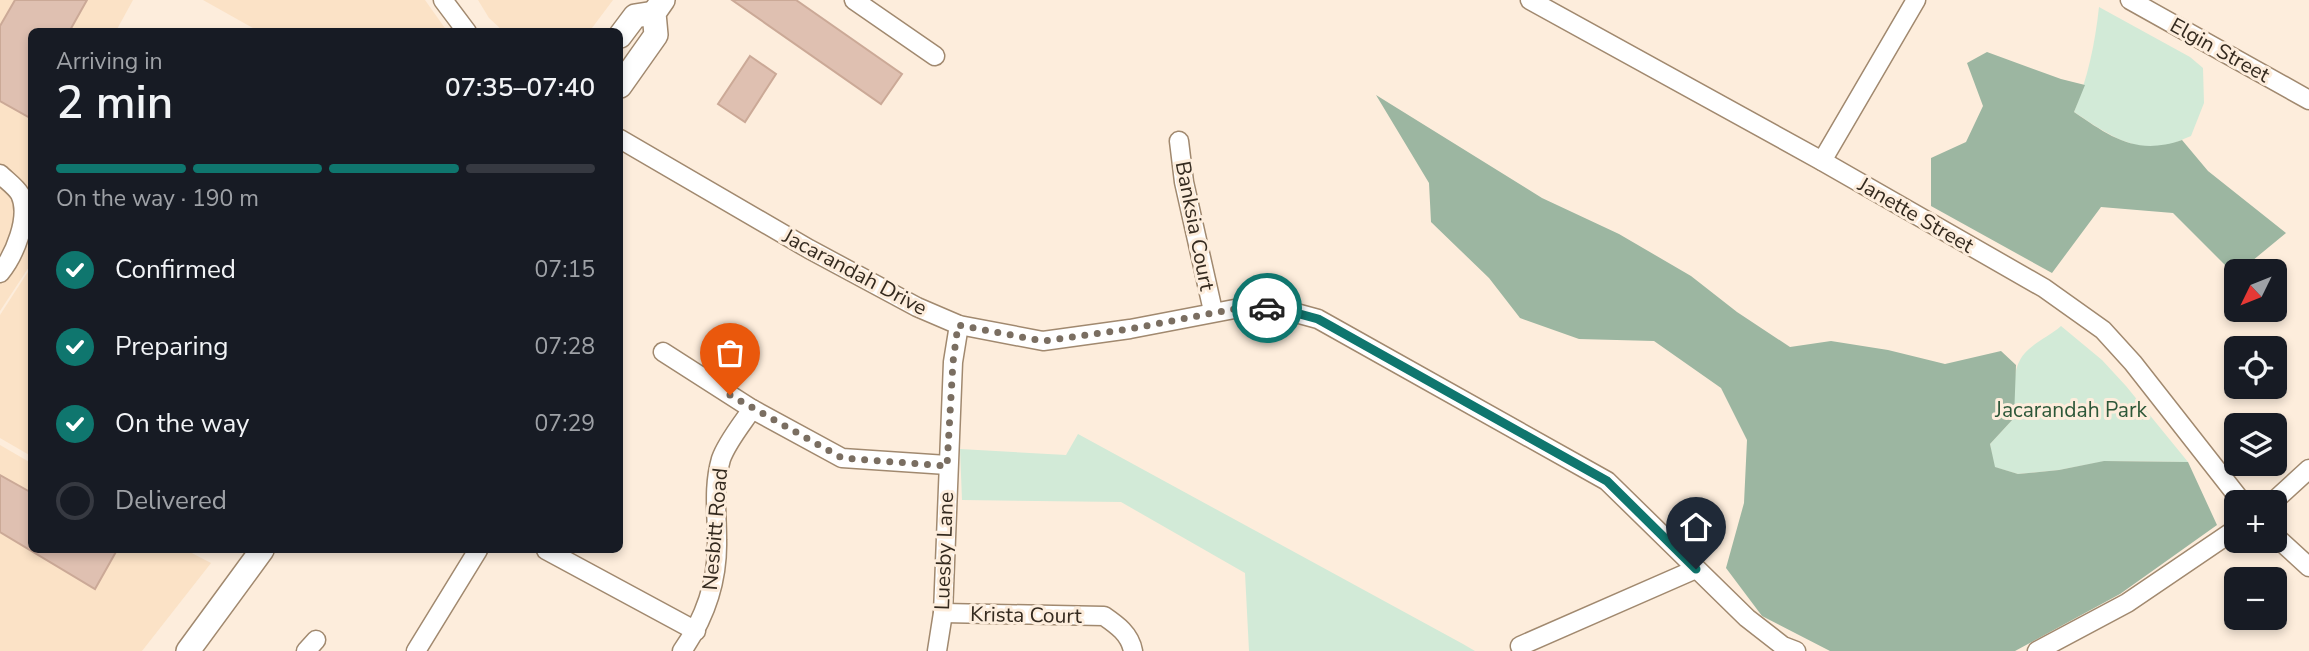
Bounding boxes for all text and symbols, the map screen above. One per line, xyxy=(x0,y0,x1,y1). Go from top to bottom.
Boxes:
street label: Elgin Street xyxy=(2165,11,2276,89)
text: Arriving in xyxy=(56,46,163,77)
text: 07:35–07:40 xyxy=(445,70,595,105)
text: 2 min xyxy=(56,71,173,134)
street label: Banksia Court xyxy=(1169,159,1221,294)
street label: Janette Street xyxy=(1852,170,1980,260)
text: On the way · 190 m xyxy=(56,183,259,214)
street label: Jacarandah Drive xyxy=(777,222,932,322)
icon: check xyxy=(56,251,94,289)
text: Confirmed xyxy=(115,252,236,287)
text: 07:15 xyxy=(535,254,595,285)
north arrow xyxy=(2224,259,2287,322)
map controls xyxy=(2224,259,2287,630)
courier xyxy=(1232,273,1302,343)
icon: car xyxy=(1248,289,1286,327)
pin xyxy=(700,323,760,395)
icon: check xyxy=(56,328,94,366)
text: Preparing xyxy=(115,329,228,364)
text: 07:28 xyxy=(535,331,595,362)
icon: bag xyxy=(711,334,749,372)
button: locate xyxy=(2224,336,2287,399)
park label: Jacarandah Park xyxy=(1994,396,2147,424)
icon: check xyxy=(56,405,94,443)
text: On the way xyxy=(115,406,249,441)
text: 07:29 xyxy=(535,408,595,439)
button: layers xyxy=(2224,413,2287,476)
street label: Nesbitt Road xyxy=(696,467,734,591)
text: Delivered xyxy=(115,483,227,518)
button: + xyxy=(2224,490,2287,553)
street label: Luesby Lane xyxy=(928,491,960,611)
pin xyxy=(1666,497,1726,569)
icon: home xyxy=(1677,508,1715,546)
button: − xyxy=(2224,567,2287,630)
street label: Krista Court xyxy=(970,600,1083,630)

